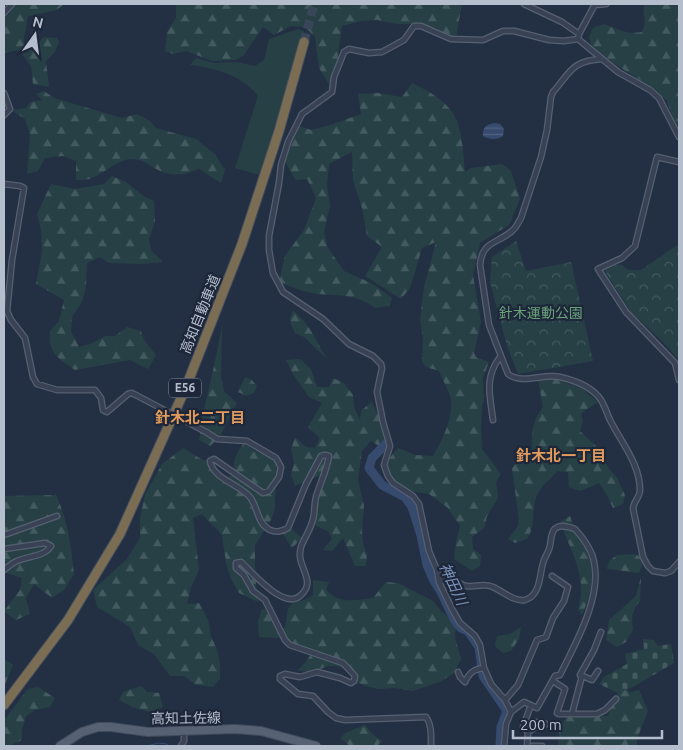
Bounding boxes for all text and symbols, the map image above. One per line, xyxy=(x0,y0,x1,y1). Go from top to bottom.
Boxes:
north arrow xyxy=(10,10,60,60)
text: N xyxy=(31,13,45,31)
street label: 高知自動車道 xyxy=(177,272,223,356)
park label: 針木運動公園 xyxy=(499,305,583,321)
road number: E56 xyxy=(169,378,201,398)
district label: 針木北二丁目 xyxy=(155,409,245,426)
district label: 針木北一丁目 xyxy=(516,447,606,464)
water label: 神田川 xyxy=(436,560,472,610)
scale bar xyxy=(513,708,662,740)
street label: 高知土佐線 xyxy=(151,709,221,727)
text: 200 m xyxy=(520,716,562,733)

